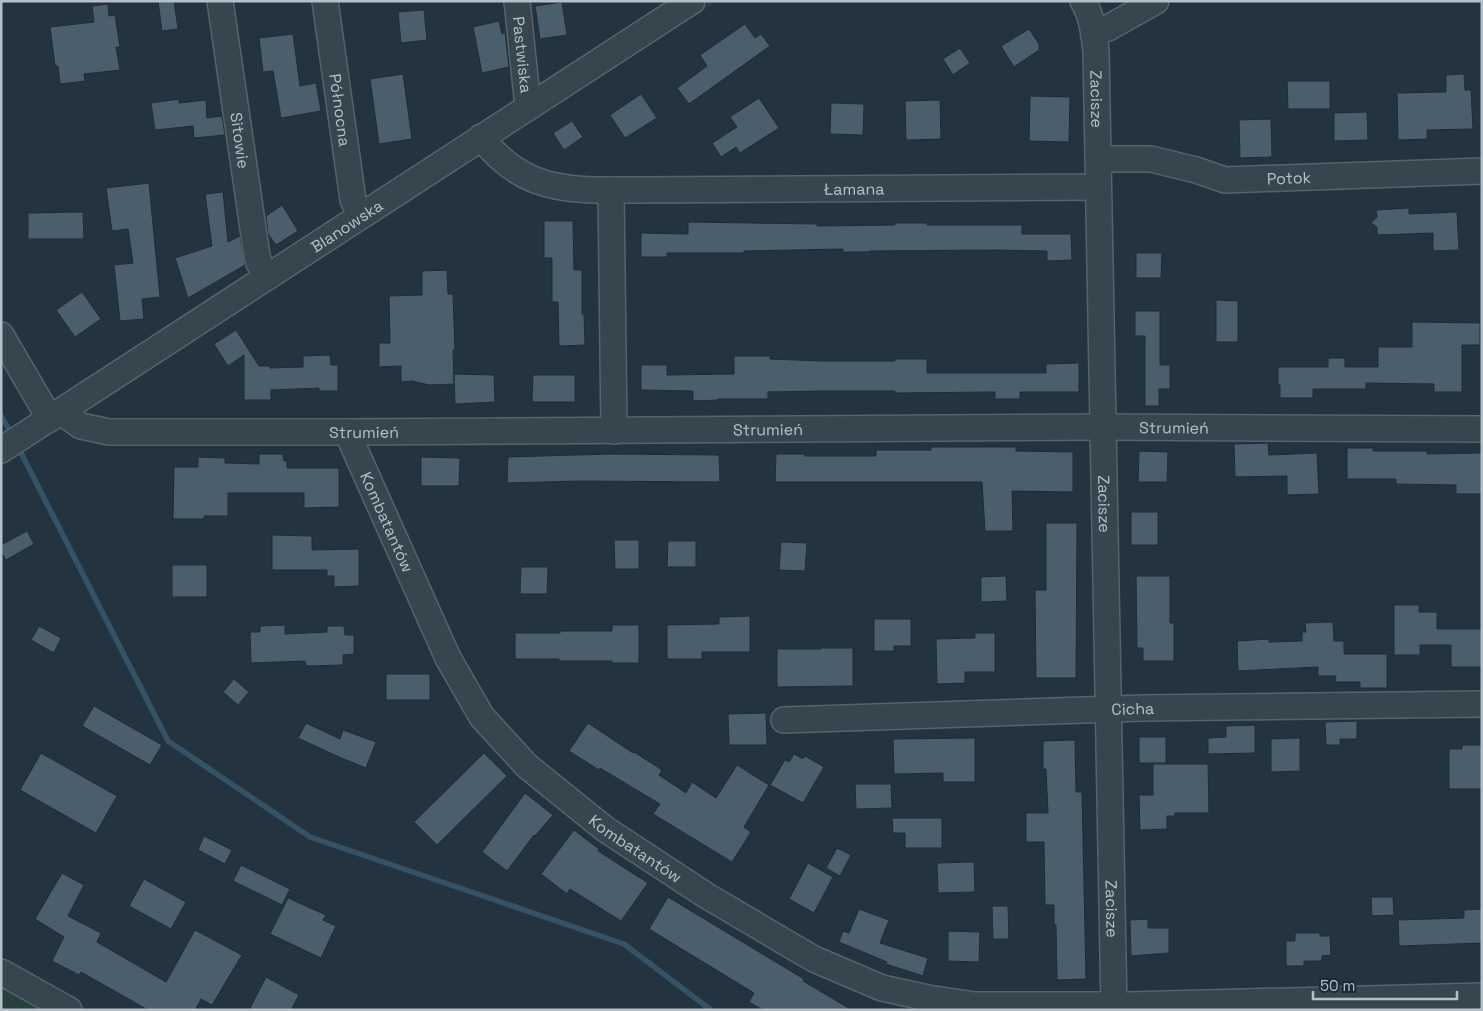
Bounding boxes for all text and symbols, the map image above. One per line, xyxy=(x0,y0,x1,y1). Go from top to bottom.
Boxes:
street label: Pastwiska xyxy=(508,15,537,94)
street label: Zacisze xyxy=(1086,70,1108,128)
street label: Północna xyxy=(325,72,356,148)
street label: Sitowie xyxy=(226,111,255,170)
street label: Potok xyxy=(1266,166,1312,189)
street label: Łamana xyxy=(824,178,884,199)
street label: Blanowska xyxy=(307,195,387,257)
street label: Strumień xyxy=(1139,417,1209,438)
street label: Strumień xyxy=(733,418,803,440)
street label: Strumień xyxy=(329,421,399,443)
street label: Kombatantów xyxy=(356,469,419,576)
street label: Zacisze xyxy=(1093,475,1116,533)
street label: Cicha xyxy=(1111,697,1154,720)
street label: Kombatantów xyxy=(585,810,686,887)
street label: Zacisze xyxy=(1101,880,1123,938)
scale bar xyxy=(1313,968,1457,1000)
text: 50 m xyxy=(1320,976,1355,995)

